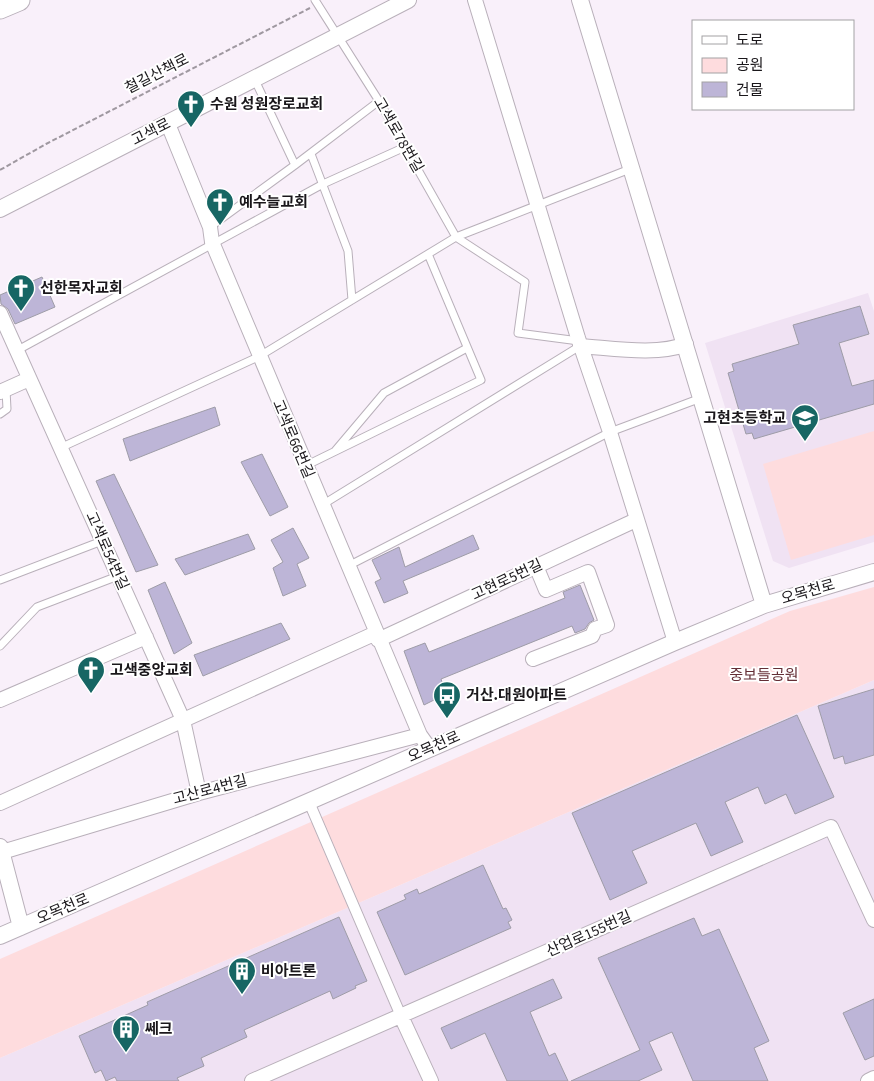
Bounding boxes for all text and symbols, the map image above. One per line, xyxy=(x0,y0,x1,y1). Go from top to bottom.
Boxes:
legend xyxy=(692,20,854,110)
text: 도로 xyxy=(736,30,764,51)
street label: 철길산책로 xyxy=(121,49,193,99)
text: 공원 xyxy=(736,55,764,76)
text: 건물 xyxy=(736,80,764,101)
church icon: 수원 성원장로교회 xyxy=(176,89,206,128)
street label: 고색로78번길 xyxy=(368,93,428,177)
place label: 수원 성원장로교회 xyxy=(210,94,323,115)
street label: 고색로 xyxy=(128,113,174,151)
church icon: 예수늘교회 xyxy=(205,187,235,226)
place label: 예수늘교회 xyxy=(239,192,308,213)
church icon: 선한목자교회 xyxy=(6,273,36,312)
place label: 선한목자교회 xyxy=(40,278,123,299)
street label: 고색로66번길 xyxy=(267,396,319,482)
school or university icon: 고현초등학교 xyxy=(790,403,820,442)
place label: 고현초등학교 xyxy=(703,408,786,429)
street label: 고색로54번길 xyxy=(80,508,134,594)
street label: 고현로5번길 xyxy=(468,554,546,606)
street label: 오목천로 xyxy=(779,574,837,610)
church icon: 고색중앙교회 xyxy=(76,655,106,694)
place label: 고색중앙교회 xyxy=(110,660,193,681)
park label: 중보들공원 xyxy=(729,665,799,686)
bus stop icon: 거산.대원아파트 xyxy=(432,680,462,719)
place label: 거산.대원아파트 xyxy=(466,685,567,706)
street label: 오목천로 xyxy=(405,726,463,768)
street label: 고산로4번길 xyxy=(170,770,250,810)
street label: 오목천로 xyxy=(33,889,93,929)
street label: 산업로155번길 xyxy=(543,906,635,962)
building icon: 비아트론 xyxy=(227,956,257,995)
place label: 비아트론 xyxy=(261,961,316,982)
building icon: 쎄크 xyxy=(111,1014,141,1053)
place label: 쎄크 xyxy=(145,1019,173,1040)

